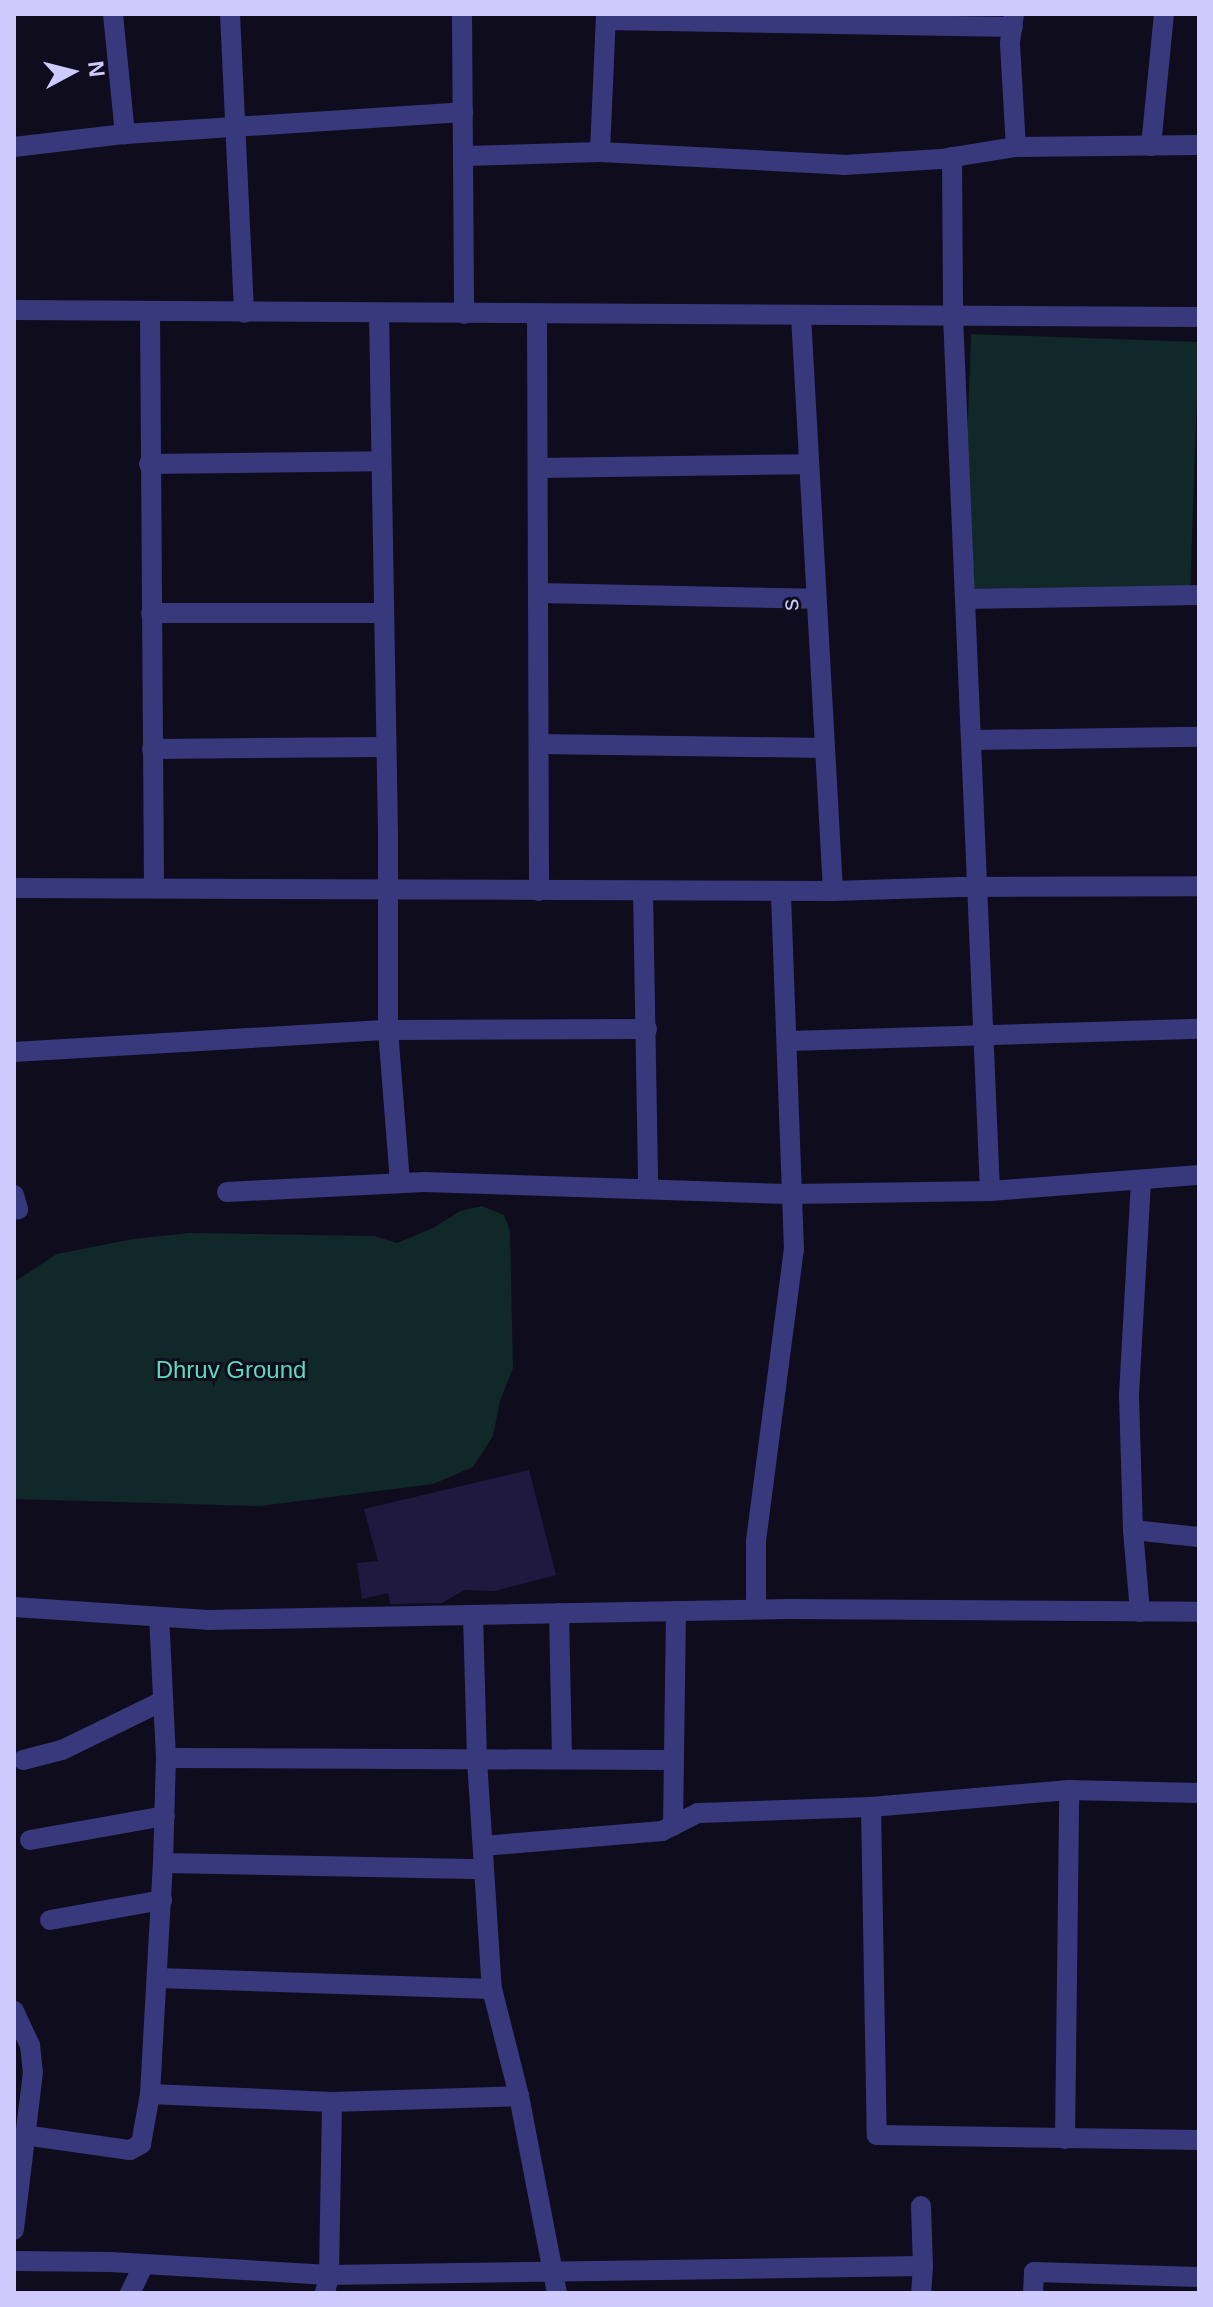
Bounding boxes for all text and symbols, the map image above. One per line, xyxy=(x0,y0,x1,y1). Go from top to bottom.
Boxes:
north arrow xyxy=(32,32,112,112)
text: N xyxy=(83,60,110,78)
street label: s xyxy=(775,598,805,612)
park label: Dhruv Ground xyxy=(156,1356,306,1384)

